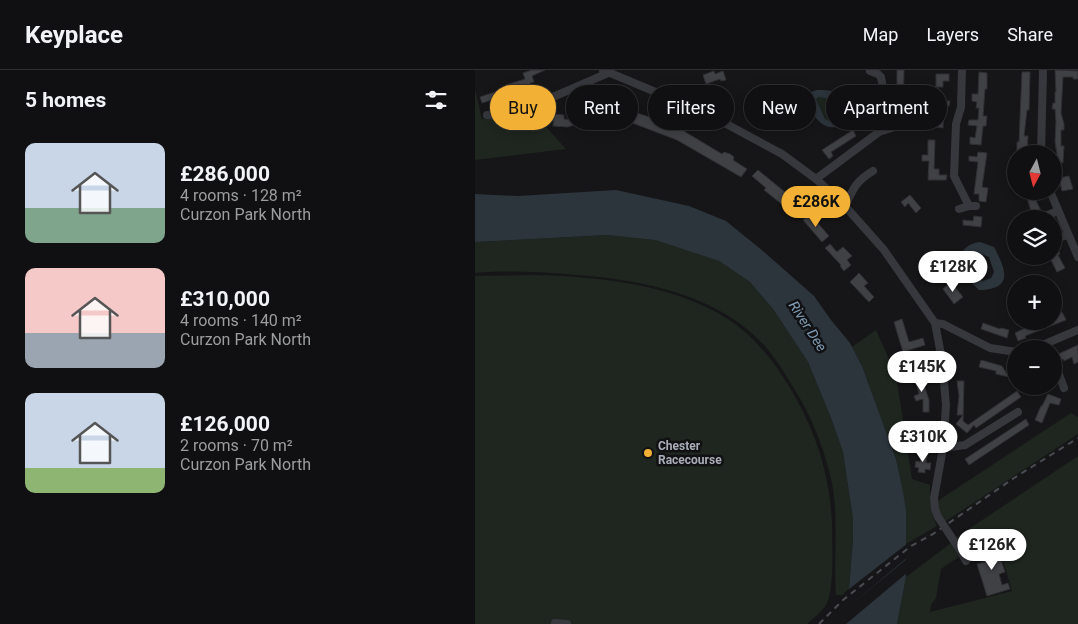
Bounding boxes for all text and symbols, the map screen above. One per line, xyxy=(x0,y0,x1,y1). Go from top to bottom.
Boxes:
text: Keyplace xyxy=(25,21,123,49)
text: Map xyxy=(863,24,898,45)
text: Layers xyxy=(926,24,979,45)
text: Share xyxy=(1007,24,1053,45)
chip: Buy xyxy=(490,85,556,130)
chip: Rent xyxy=(566,85,638,130)
chip: Filters xyxy=(648,85,734,130)
chip: New xyxy=(744,85,816,130)
chip: Apartment xyxy=(826,85,947,130)
icon: filters xyxy=(422,86,450,114)
text: 5 homes xyxy=(25,88,106,112)
north arrow xyxy=(1007,145,1063,200)
map controls xyxy=(1007,145,1062,395)
text: £286,000 xyxy=(180,162,270,186)
icon: home xyxy=(65,163,125,223)
text: 4 rooms · 128 m² xyxy=(180,186,302,205)
pin: £286K xyxy=(781,186,851,228)
text: £286K xyxy=(792,192,840,211)
text: Curzon Park North xyxy=(180,205,311,224)
button: layers xyxy=(1007,210,1062,265)
pin: £128K xyxy=(918,250,988,293)
text: £128K xyxy=(929,257,977,276)
button: + xyxy=(1007,275,1062,330)
text: £310,000 xyxy=(180,287,270,311)
icon: home xyxy=(65,288,125,348)
water label: River Dee xyxy=(786,298,830,354)
text: 4 rooms · 140 m² xyxy=(180,311,302,330)
text: Curzon Park North xyxy=(180,330,311,349)
button: − xyxy=(1007,340,1062,395)
pin: £145K xyxy=(887,350,957,393)
text: £145K xyxy=(898,357,946,376)
text: £126,000 xyxy=(180,412,270,436)
icon: home xyxy=(65,413,125,473)
pin: £310K xyxy=(888,420,958,463)
text: £310K xyxy=(899,427,947,446)
text: 2 rooms · 70 m² xyxy=(180,436,293,455)
place label: Chester Racecourse xyxy=(658,439,722,467)
marker: Chester Racecourse xyxy=(642,447,654,459)
text: Curzon Park North xyxy=(180,455,311,474)
pin: £126K xyxy=(957,528,1027,571)
text: £126K xyxy=(968,535,1016,554)

